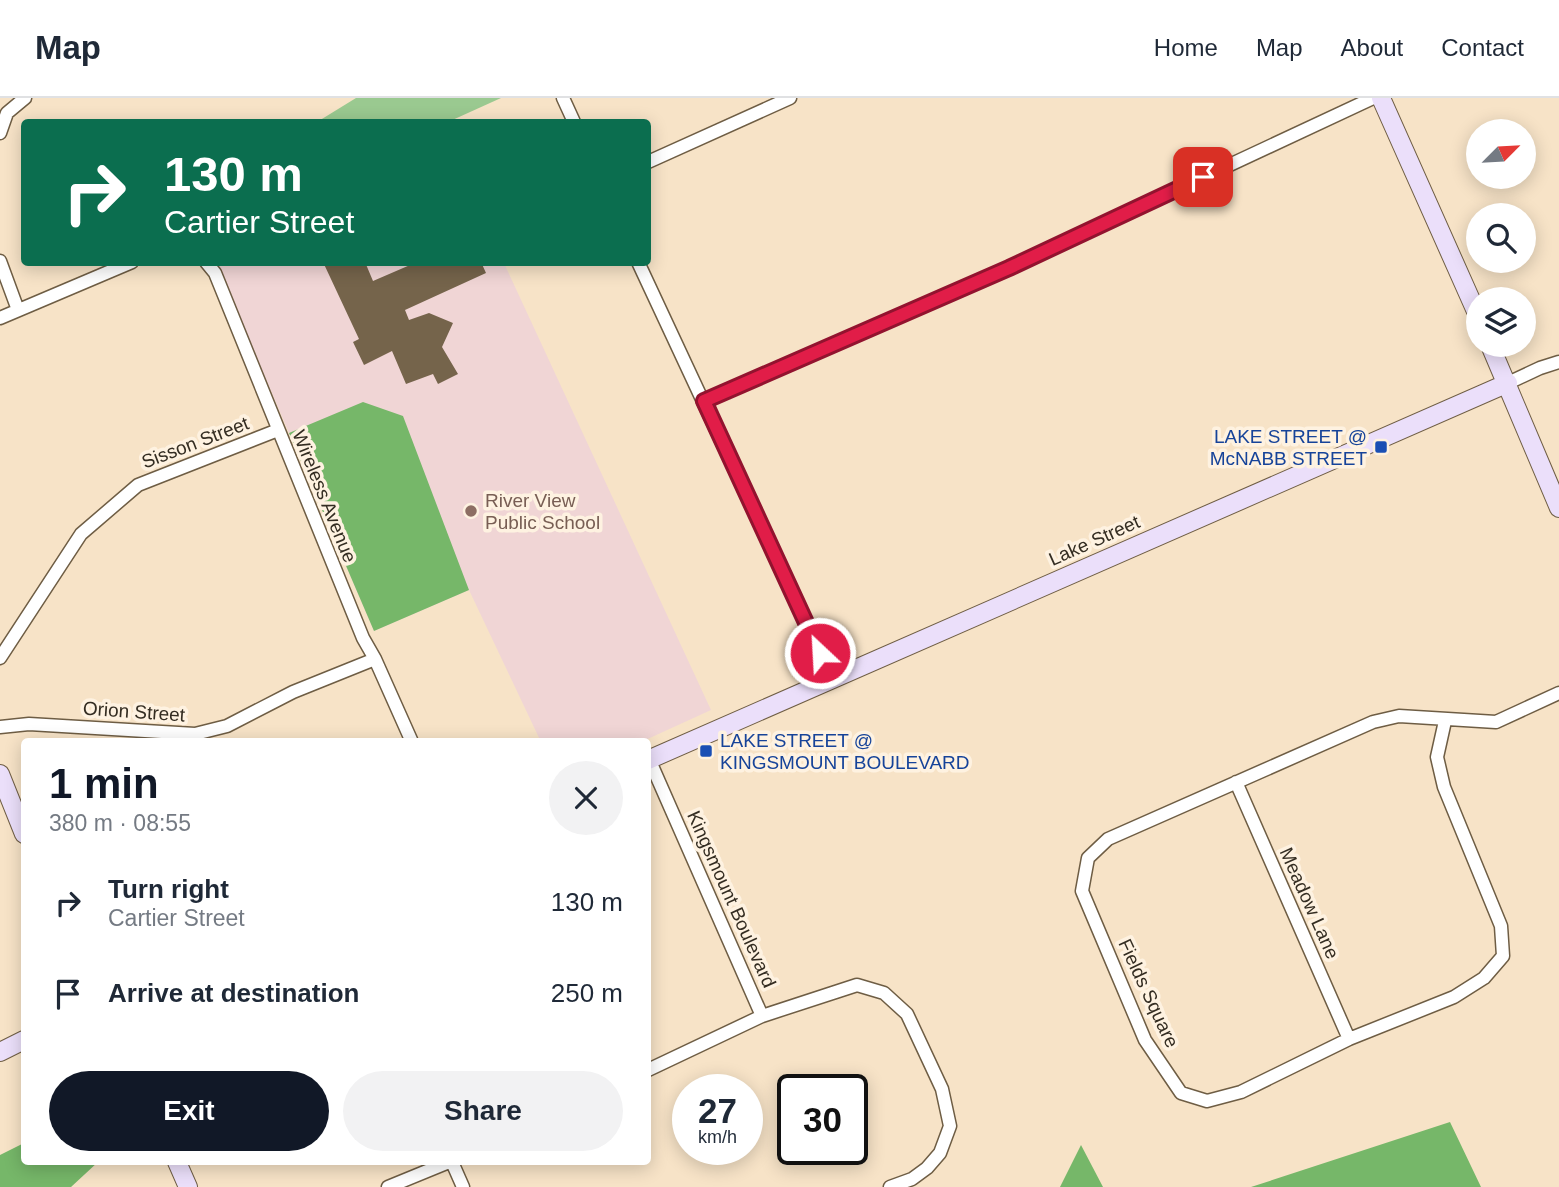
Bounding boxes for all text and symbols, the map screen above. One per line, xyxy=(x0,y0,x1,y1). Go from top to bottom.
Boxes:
text: Map xyxy=(35,29,101,66)
text: Home xyxy=(1154,34,1218,61)
text: Map xyxy=(1256,34,1303,61)
text: About xyxy=(1341,34,1403,61)
text: Contact xyxy=(1441,34,1524,61)
north arrow xyxy=(1466,119,1536,189)
map controls xyxy=(1466,119,1536,357)
icon: right xyxy=(49,147,140,238)
text: 130 m xyxy=(164,147,303,201)
pin xyxy=(1173,147,1233,207)
icon: arrive xyxy=(1184,158,1222,196)
button: search xyxy=(1466,203,1536,273)
text: Cartier Street xyxy=(164,204,354,240)
button: layers xyxy=(1466,287,1536,357)
street label: Sisson Street xyxy=(139,412,252,473)
place label: LAKE STREET @ McNABB STREET xyxy=(1210,426,1367,469)
street label: Wireless Avenue xyxy=(288,427,361,566)
marker: LAKE STREET @ McNABB STREET xyxy=(1373,439,1389,455)
place label: River View Public School xyxy=(485,490,600,533)
marker: River View Public School xyxy=(463,503,479,519)
street label: Lake Street xyxy=(1046,511,1144,570)
position arrow xyxy=(783,616,857,690)
street label: Orion Street xyxy=(82,697,187,726)
place label: LAKE STREET @ KINGSMOUNT BOULEVARD xyxy=(720,730,970,773)
marker: LAKE STREET @ KINGSMOUNT BOULEVARD xyxy=(698,743,714,759)
text: 1 min xyxy=(49,760,159,807)
button: close xyxy=(549,761,623,835)
street label: Kingsmount Boulevard xyxy=(683,808,780,991)
text: 380 m · 08:55 xyxy=(49,810,191,836)
street label: Meadow Lane xyxy=(1276,844,1343,962)
text: Turn right xyxy=(108,874,229,904)
icon: right xyxy=(49,884,87,922)
text: 130 m xyxy=(551,887,623,917)
text: Cartier Street xyxy=(108,905,245,931)
street label: Fields Square xyxy=(1114,936,1183,1051)
icon: arrive xyxy=(49,975,87,1013)
text: Arrive at destination xyxy=(108,978,359,1008)
text: 250 m xyxy=(551,978,623,1008)
button: Exit xyxy=(49,1071,329,1151)
button: Share xyxy=(343,1071,623,1151)
speed limit sign: 30 xyxy=(777,1074,868,1165)
text: 27 xyxy=(698,1091,737,1130)
text: km/h xyxy=(698,1127,737,1147)

